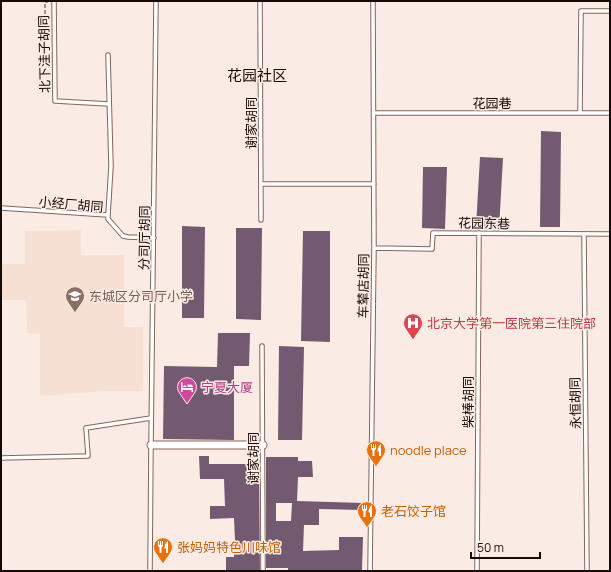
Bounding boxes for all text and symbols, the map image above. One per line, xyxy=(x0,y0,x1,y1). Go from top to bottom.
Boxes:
street label: 北下洼子胡同 xyxy=(34,15,54,93)
district label: 花园社区 xyxy=(227,65,287,86)
street label: 花园巷 xyxy=(472,94,512,112)
street label: 谢家胡同 xyxy=(242,97,260,149)
street label: 小经厂胡同 xyxy=(38,192,104,216)
street label: 分司厅胡同 xyxy=(134,205,154,271)
street label: 花园东巷 xyxy=(458,214,510,232)
street label: 车辇店胡同 xyxy=(353,253,373,319)
school or university icon: 东城区分司厅小学 xyxy=(64,285,86,313)
place label: 东城区分司厅小学 xyxy=(89,287,193,305)
hospital icon: 北京大学第一医院第三住院部 xyxy=(402,312,424,340)
place label: 北京大学第一医院第三住院部 xyxy=(427,314,596,332)
hotel icon: 宁夏大厦 xyxy=(176,376,198,404)
street label: 柴棒胡同 xyxy=(459,376,477,428)
street label: 永恒胡同 xyxy=(566,377,584,429)
place label: 宁夏大厦 xyxy=(201,378,253,396)
street label: 谢家胡同 xyxy=(244,432,262,484)
restaurant icon: noodle place xyxy=(365,439,387,467)
place label: noodle place xyxy=(390,441,467,459)
restaurant icon: 老石饺子馆 xyxy=(356,500,378,528)
place label: 老石饺子馆 xyxy=(381,502,446,520)
scale bar xyxy=(471,534,540,560)
restaurant icon: 张妈妈特色川味馆 xyxy=(152,536,174,564)
place label: 张妈妈特色川味馆 xyxy=(177,538,281,556)
text: 50 m xyxy=(477,539,504,556)

